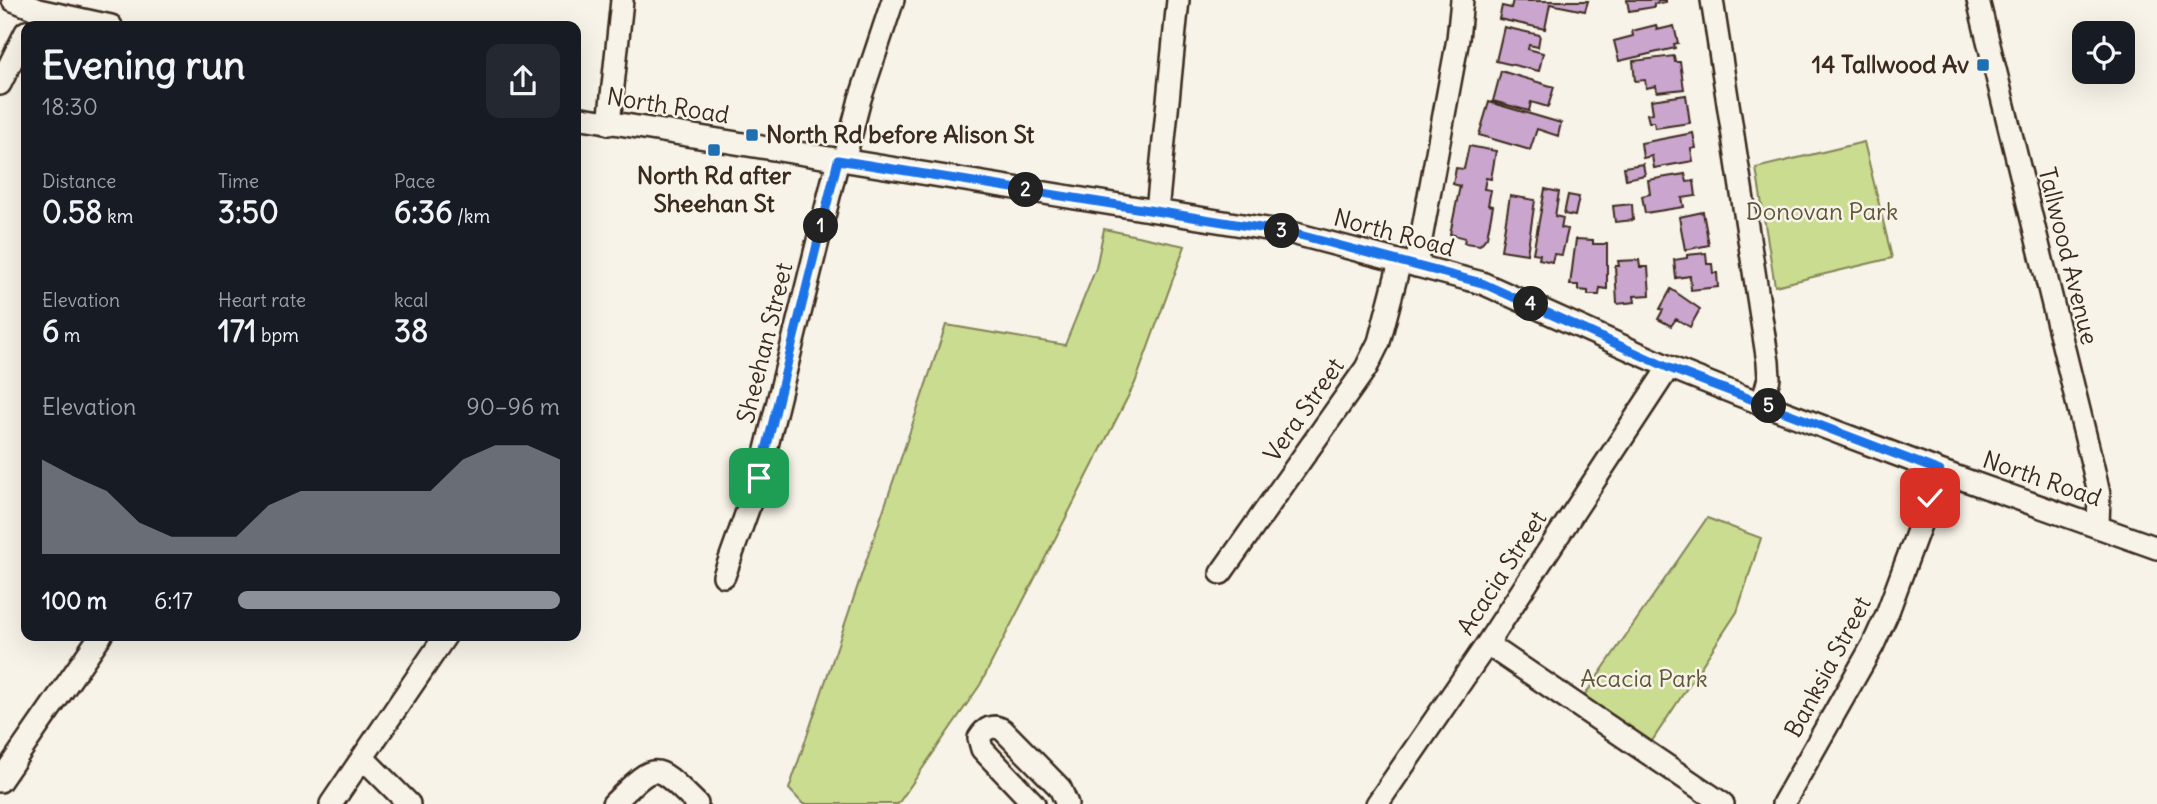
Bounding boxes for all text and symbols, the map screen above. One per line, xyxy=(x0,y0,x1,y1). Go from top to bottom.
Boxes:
map controls xyxy=(2072,21,2135,84)
button: locate xyxy=(2072,21,2135,84)
text: Evening run xyxy=(42,42,245,89)
button: share xyxy=(486,44,560,118)
place label: 14 Tallwood Av xyxy=(1812,49,1969,79)
marker: 14 Tallwood Av xyxy=(1975,57,1991,73)
street label: North Road xyxy=(605,81,732,129)
text: 18:30 xyxy=(42,92,98,121)
place label: North Rd before Alison St xyxy=(766,119,1035,149)
marker: North Rd before Alison St xyxy=(744,127,760,143)
marker: North Rd after Sheehan St xyxy=(706,142,722,158)
place label: North Rd after Sheehan St xyxy=(637,160,791,218)
street label: Tallwood Avenue xyxy=(2032,164,2105,347)
text: Distance xyxy=(42,169,116,193)
text: Time xyxy=(218,169,259,193)
text: Pace xyxy=(394,169,435,193)
pin: 2 xyxy=(1009,172,1044,208)
text: 2 xyxy=(1020,177,1031,201)
text: 0.58 xyxy=(42,193,102,231)
text: 3:50 xyxy=(218,193,279,231)
text: 6:36 xyxy=(394,193,452,231)
park label: Donovan Park xyxy=(1746,196,1898,226)
street label: North Road xyxy=(1331,202,1458,263)
text: km xyxy=(102,204,133,228)
text: /km xyxy=(452,204,490,228)
pin: 1 xyxy=(804,208,838,244)
text: 1 xyxy=(817,213,824,237)
pin: 3 xyxy=(1264,214,1300,248)
text: 3 xyxy=(1276,218,1287,242)
street label: Sheehan Street xyxy=(730,259,798,426)
pin: 4 xyxy=(1514,286,1548,322)
text: Elevation xyxy=(42,288,120,312)
text: Heart rate xyxy=(218,288,306,312)
text: kcal xyxy=(394,288,428,312)
text: 4 xyxy=(1525,291,1536,315)
text: 6 xyxy=(42,312,59,350)
text: 171 xyxy=(218,312,257,350)
text: 38 xyxy=(394,312,428,350)
text: m xyxy=(59,323,81,347)
text: bpm xyxy=(257,323,299,347)
street label: Vera Street xyxy=(1256,352,1350,467)
pin: 5 xyxy=(1752,388,1786,424)
text: Elevation xyxy=(42,392,136,421)
text: 90–96 m xyxy=(466,392,560,421)
text: 5 xyxy=(1763,393,1774,417)
street label: North Road xyxy=(1979,444,2106,512)
pin xyxy=(729,448,789,508)
icon: arrive xyxy=(740,459,778,497)
pin xyxy=(1900,468,1960,528)
icon: check xyxy=(1911,479,1949,517)
street label: Acacia Street xyxy=(1450,505,1552,640)
text: 100 m xyxy=(42,586,107,615)
text: 6:17 xyxy=(154,586,193,615)
street label: Banksia Street xyxy=(1777,591,1877,742)
park label: Acacia Park xyxy=(1580,663,1708,693)

